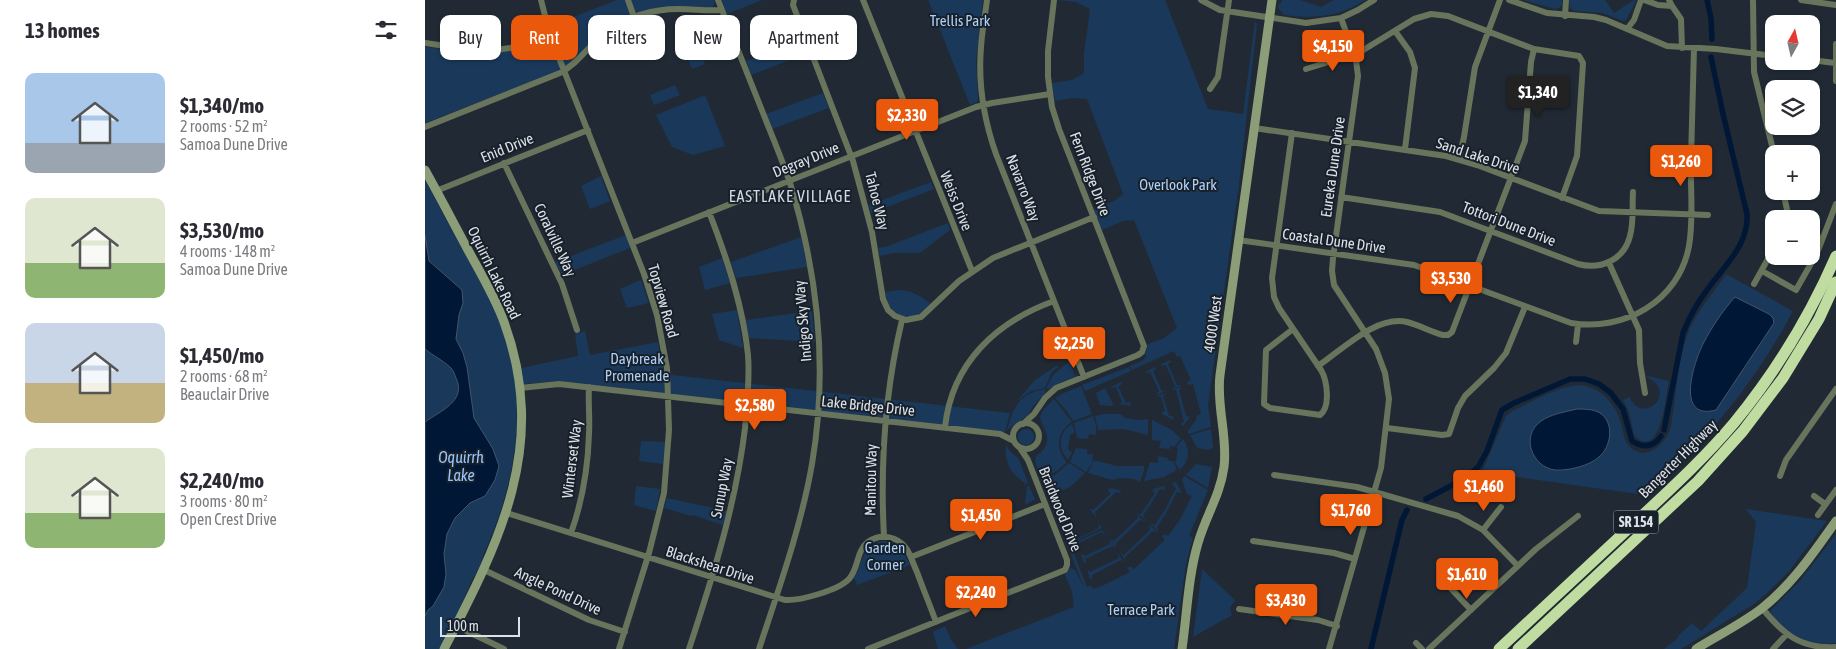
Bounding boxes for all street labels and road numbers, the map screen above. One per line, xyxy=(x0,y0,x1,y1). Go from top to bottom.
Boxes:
street label: Eureka Dune Drive xyxy=(1317,115,1348,218)
street label: Enid Drive xyxy=(478,129,536,166)
street label: Fern Ridge Drive xyxy=(1067,129,1114,218)
street label: Sand Lake Drive xyxy=(1434,134,1522,177)
street label: Degray Drive xyxy=(770,138,842,181)
street label: Navarro Way xyxy=(1003,152,1044,224)
street label: Weiss Drive xyxy=(937,169,976,233)
street label: Tahoe Way xyxy=(862,170,893,232)
street label: Tottori Dune Drive xyxy=(1460,198,1559,249)
street label: Coralville Way xyxy=(531,201,580,279)
street label: Oquirrh Lake Road xyxy=(465,224,524,322)
street label: Coastal Dune Drive xyxy=(1281,225,1387,256)
street label: Topview Road xyxy=(645,262,682,340)
street label: Indigo Sky Way xyxy=(790,280,815,362)
street label: 4000 West xyxy=(1200,294,1225,353)
street label: Lake Bridge Drive xyxy=(820,392,916,419)
street label: Bangerter Highway xyxy=(1635,416,1720,501)
street label: Winterset Way xyxy=(558,419,585,499)
street label: Manitou Way xyxy=(861,444,880,516)
street label: Sunup Way xyxy=(707,456,736,519)
street label: Braidwood Drive xyxy=(1036,464,1085,554)
road number: SR 154 xyxy=(1613,511,1659,534)
street label: Blackshear Drive xyxy=(664,542,757,587)
street label: Angle Pond Drive xyxy=(512,563,604,618)

